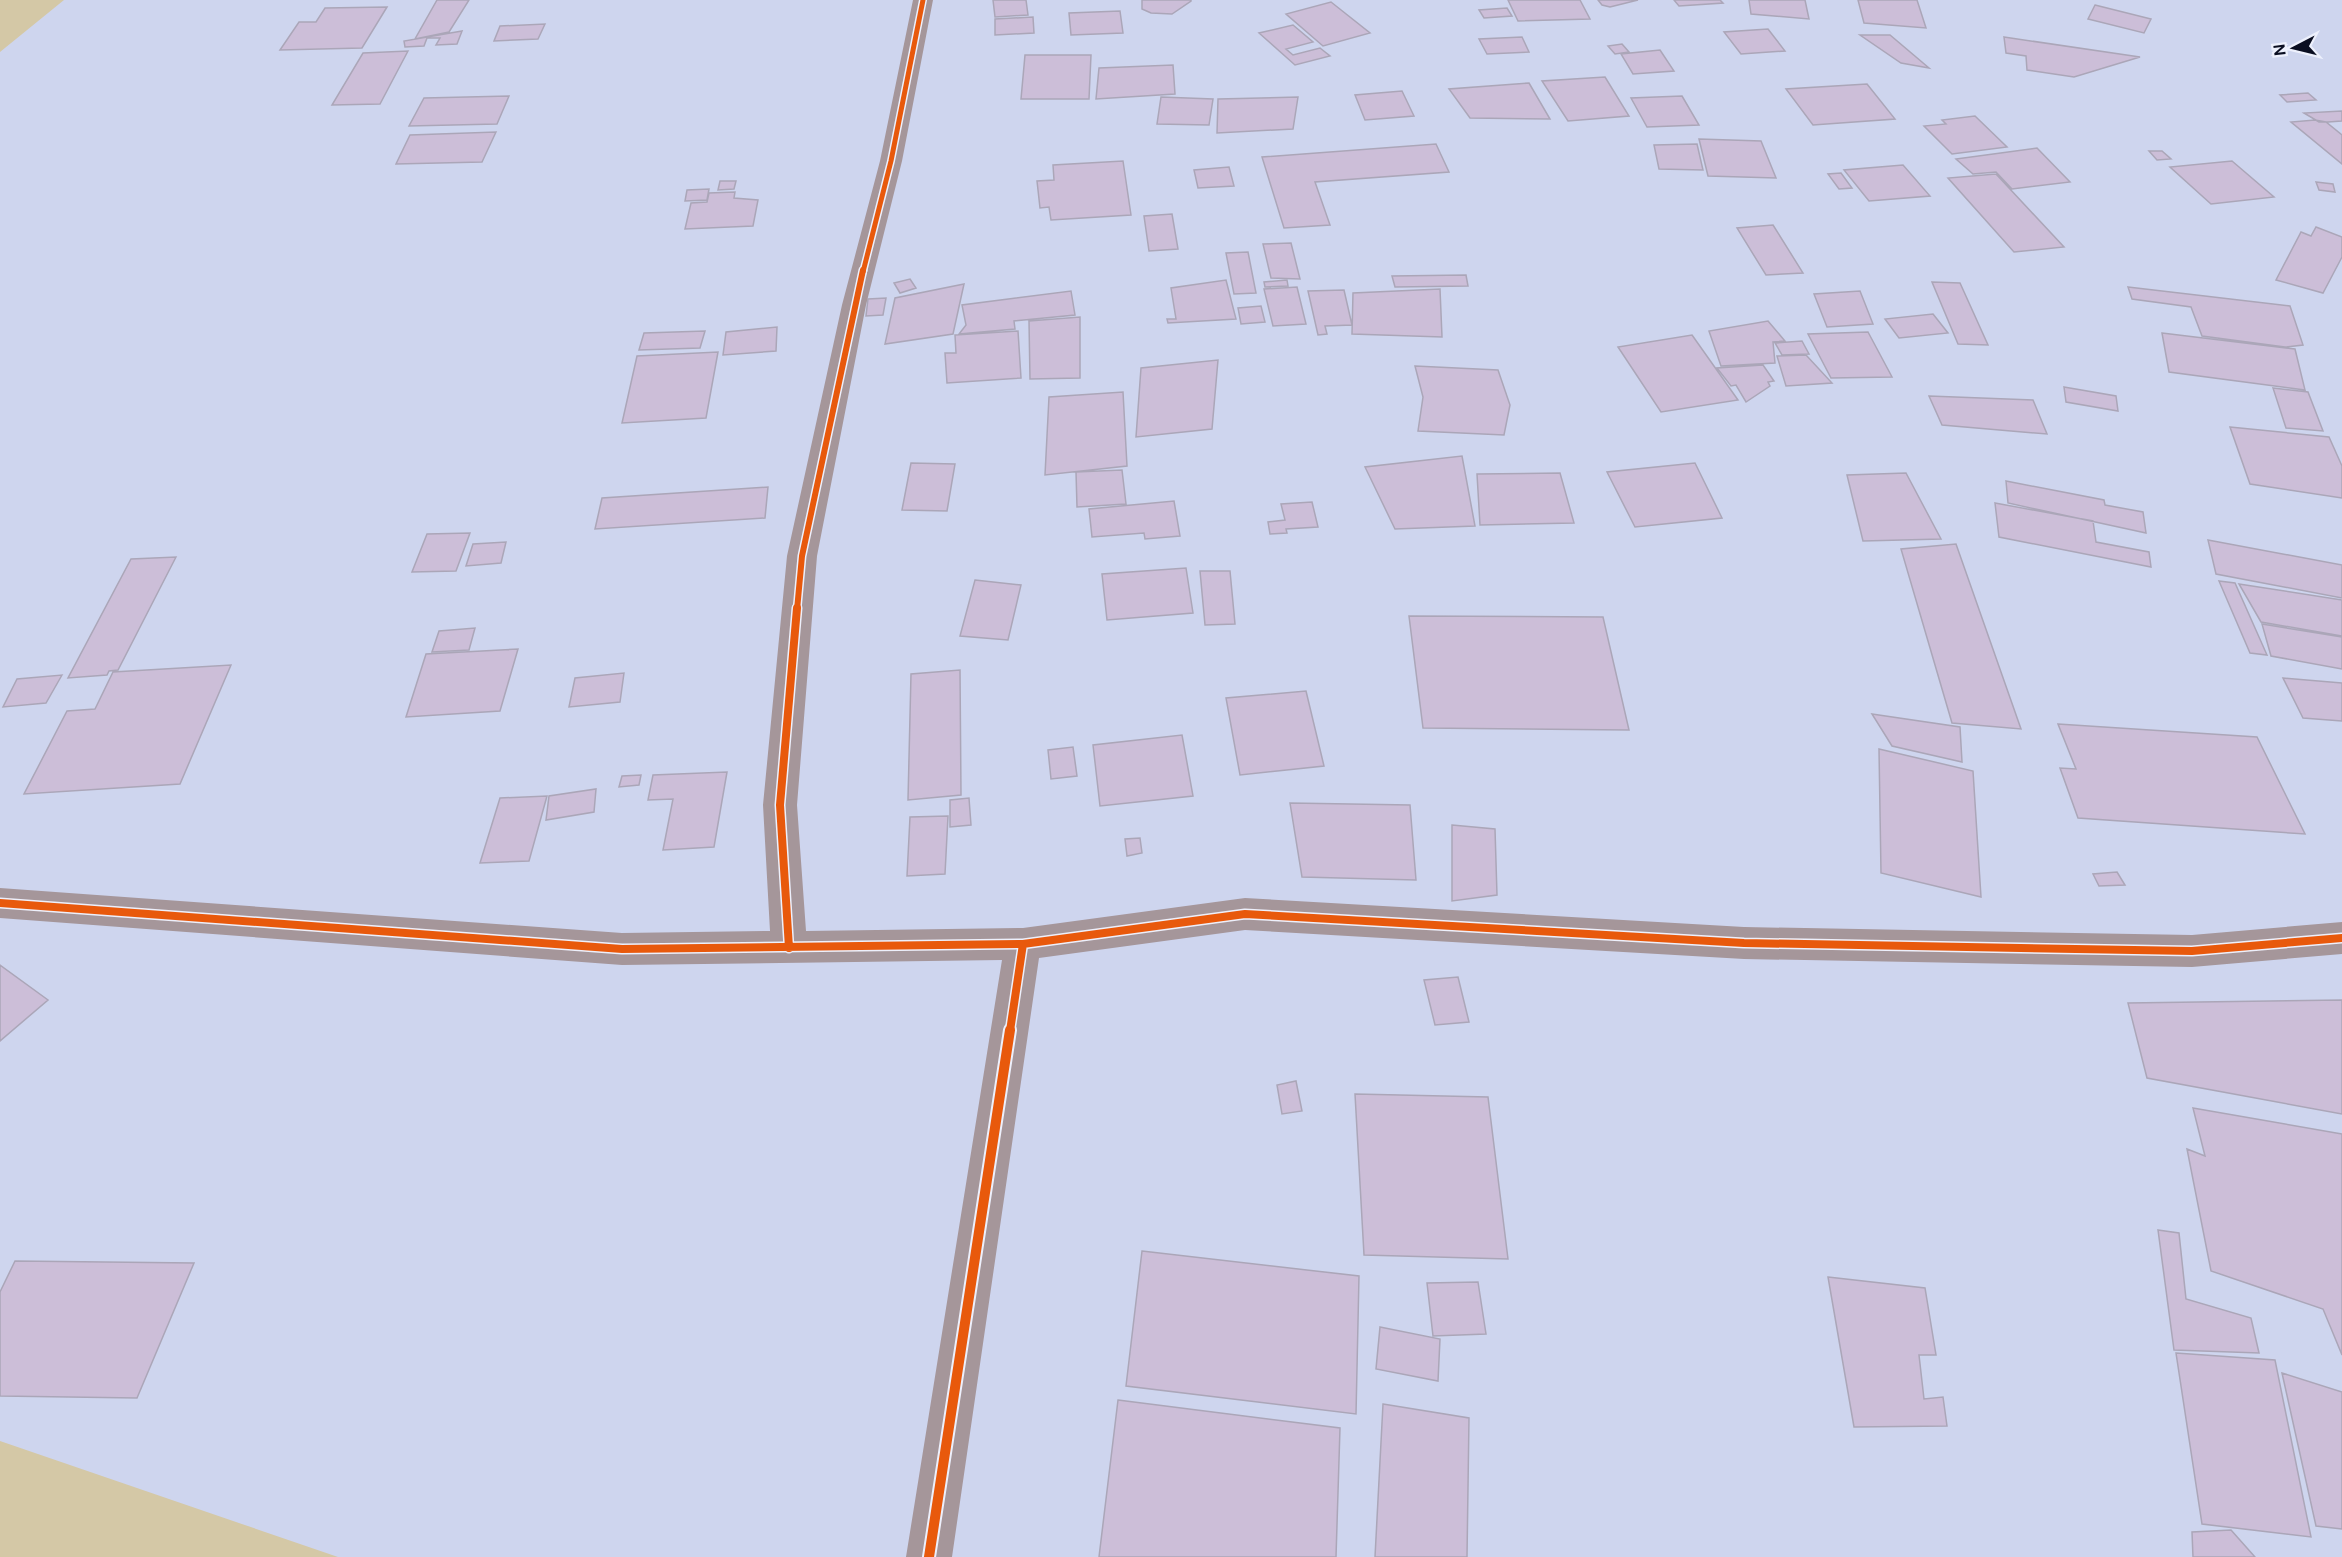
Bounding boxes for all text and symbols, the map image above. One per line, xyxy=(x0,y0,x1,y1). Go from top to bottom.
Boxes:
north arrow xyxy=(2264,18,2324,78)
text: N xyxy=(2268,43,2291,57)

